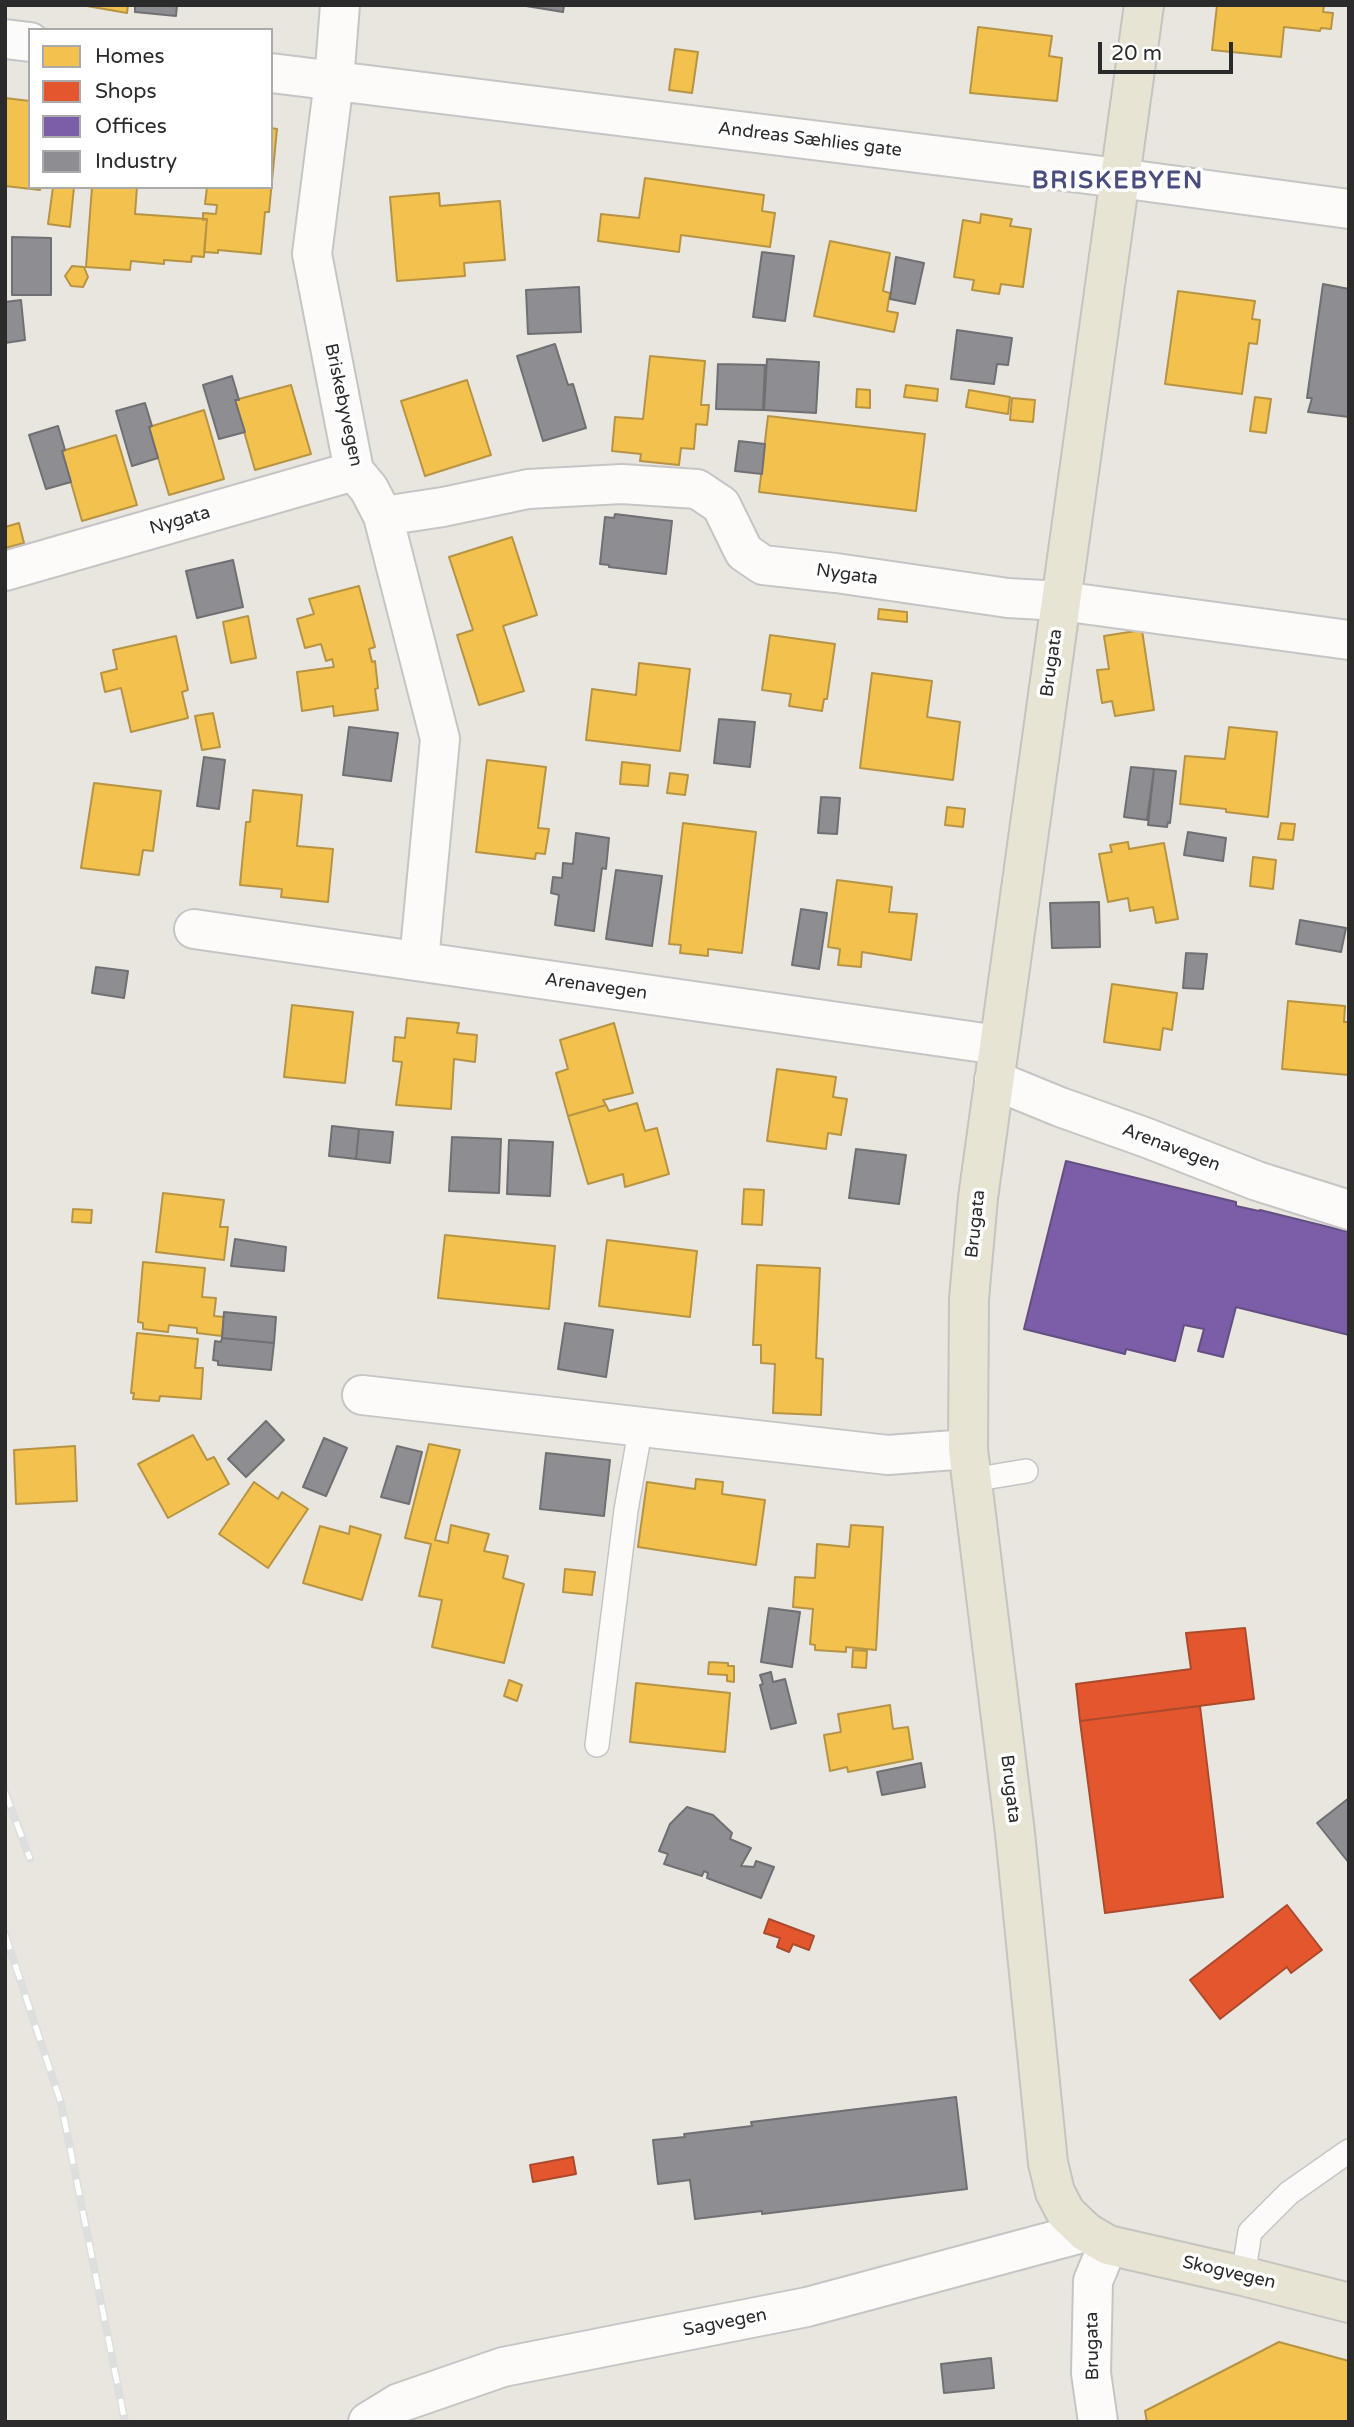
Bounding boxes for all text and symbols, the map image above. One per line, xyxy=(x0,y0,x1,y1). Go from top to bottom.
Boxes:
legend xyxy=(28,28,273,189)
scale bar xyxy=(1102,28,1237,72)
text: 20 m xyxy=(1111,41,1162,66)
text: Homes xyxy=(95,44,165,69)
text: Shops xyxy=(95,79,157,104)
text: Offices xyxy=(95,114,167,139)
street label: Andreas Sæhlies gate xyxy=(717,118,903,162)
text: Industry xyxy=(95,149,177,174)
district label: BRISKEBYEN xyxy=(1033,168,1203,196)
street label: Briskebyvegen xyxy=(319,342,367,468)
street label: Nygata xyxy=(147,502,213,540)
street label: Nygata xyxy=(815,560,879,590)
street label: Brugata xyxy=(1037,628,1067,698)
street label: Arenavegen xyxy=(543,969,649,1005)
street label: Arenavegen xyxy=(1119,1119,1223,1177)
street label: Brugata xyxy=(962,1189,990,1259)
street label: Brugata xyxy=(995,1754,1025,1824)
street label: Skogvegen xyxy=(1180,2252,1278,2294)
street label: Sagvegen xyxy=(681,2304,769,2342)
street label: Brugata xyxy=(1082,2312,1104,2380)

